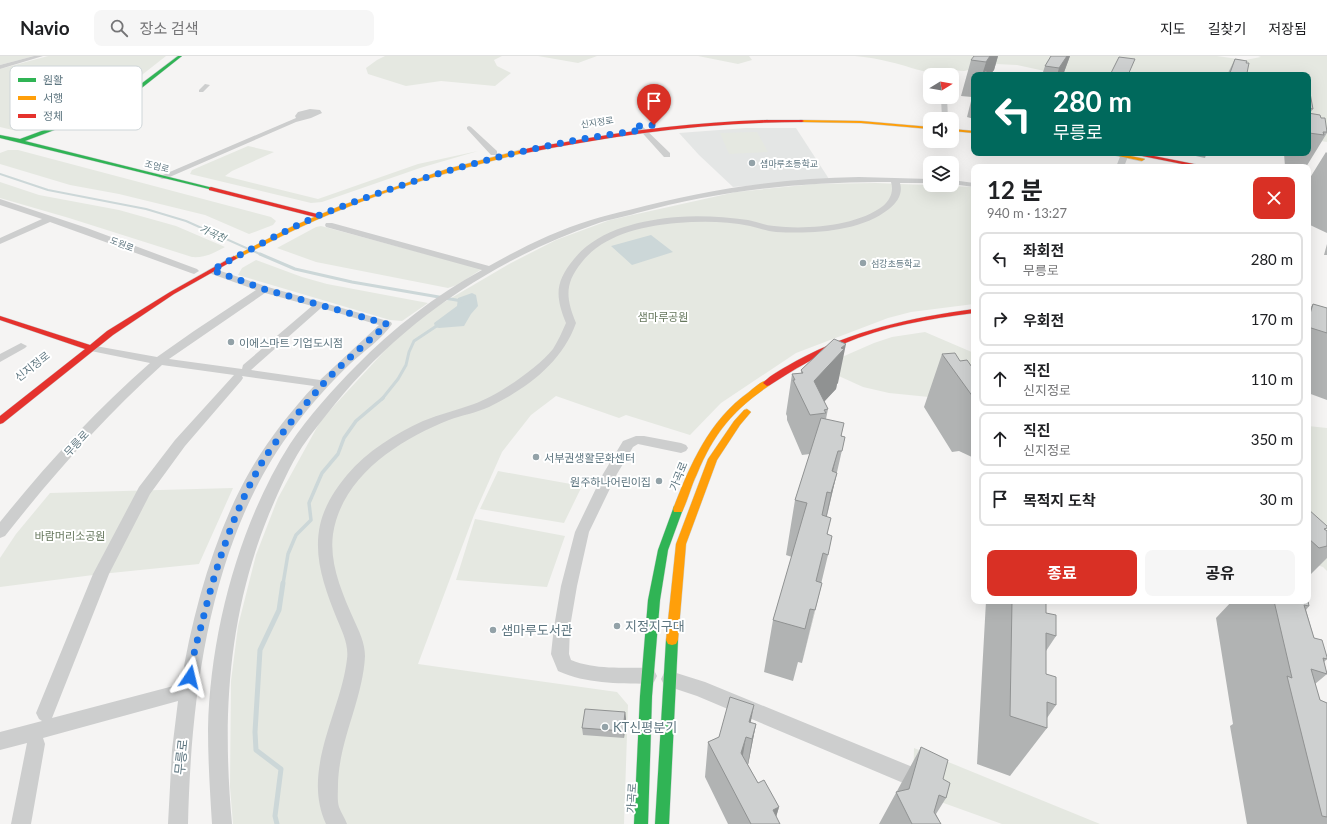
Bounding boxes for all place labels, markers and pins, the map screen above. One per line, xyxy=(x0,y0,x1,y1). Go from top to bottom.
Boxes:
pin xyxy=(637,84,671,125)
marker: 샘마루초등학교 xyxy=(747,158,757,168)
place label: 샘마루초등학교 xyxy=(760,158,818,169)
marker: 섬강초등학교 xyxy=(858,258,868,268)
place label: 섬강초등학교 xyxy=(871,258,921,269)
place label: 이에스마트 기업도시점 xyxy=(239,336,343,349)
marker: 이에스마트 기업도시점 xyxy=(226,337,236,347)
place label: 서부권생활문화센터 xyxy=(544,451,635,464)
marker: 서부권생활문화센터 xyxy=(531,452,541,462)
place label: 원주하나어린이집 xyxy=(570,475,651,488)
marker: 원주하나어린이집 xyxy=(654,476,664,486)
place label: 지정지구대 xyxy=(625,618,685,634)
marker: 지정지구대 xyxy=(612,621,622,631)
place label: 샘마루도서관 xyxy=(501,622,573,638)
marker: 샘마루도서관 xyxy=(488,625,498,635)
place label: KT신평분기 xyxy=(613,719,677,735)
marker: KT신평분기 xyxy=(600,722,610,732)

